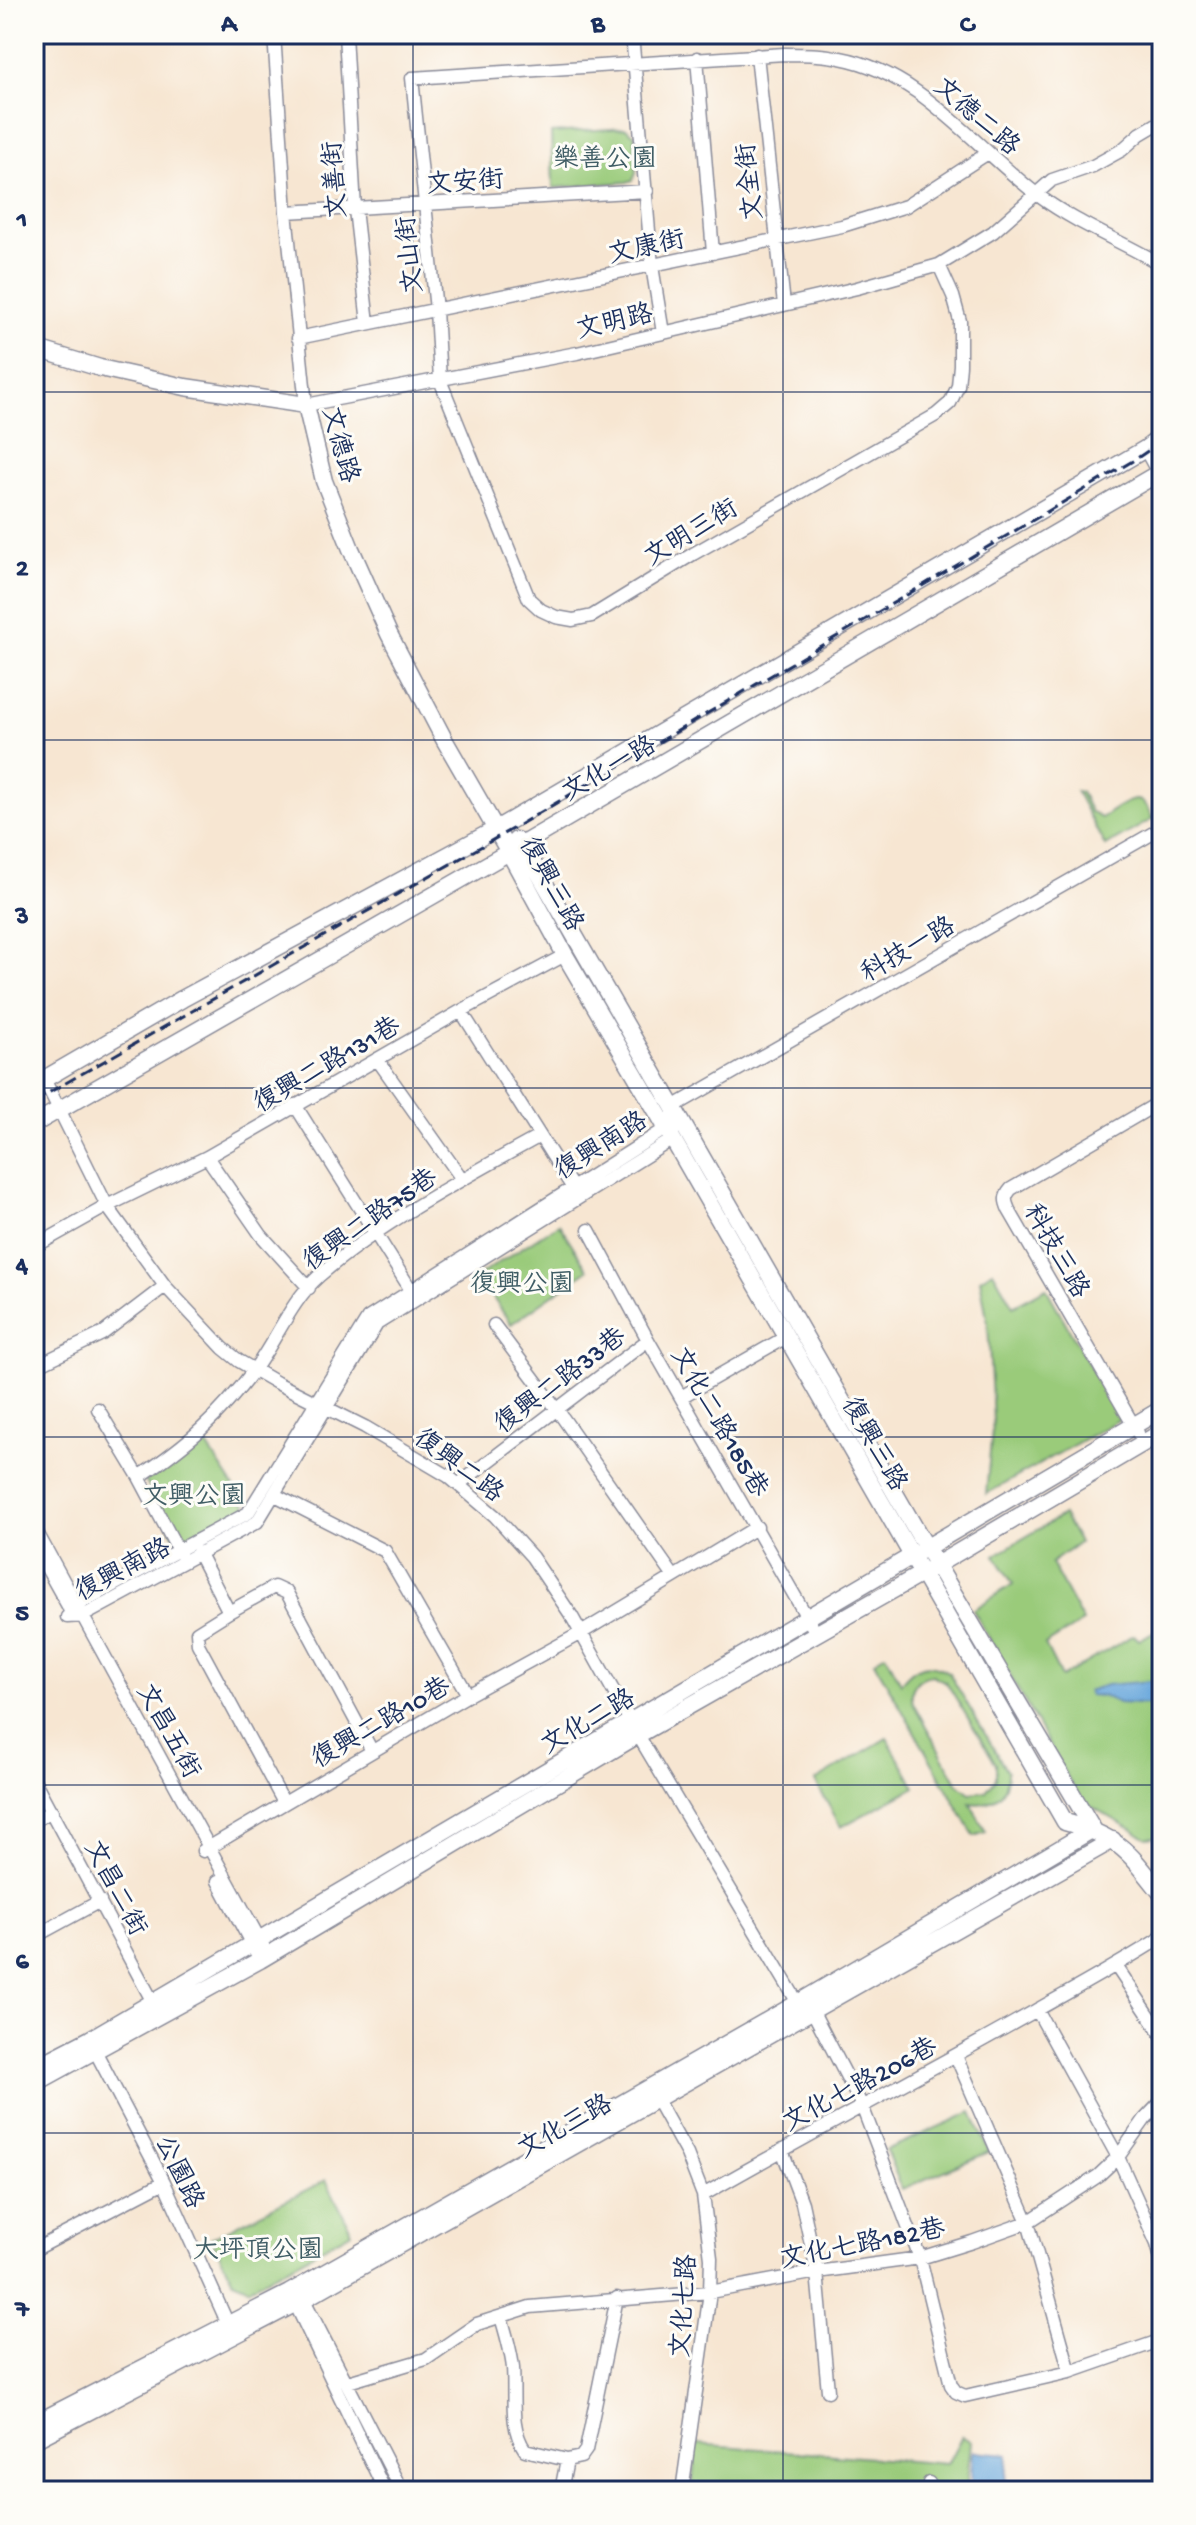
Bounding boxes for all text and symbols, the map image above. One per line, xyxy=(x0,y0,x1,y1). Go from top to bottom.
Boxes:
text: A xyxy=(220,11,238,42)
text: B xyxy=(590,11,606,42)
text: C xyxy=(960,11,977,42)
street label: 文德二路 xyxy=(926,71,1026,164)
street label: 文善街 xyxy=(317,140,356,220)
street label: 文全街 xyxy=(731,141,772,222)
park label: 樂善公園 xyxy=(553,144,657,177)
street label: 文安街 xyxy=(425,164,505,203)
text: 1 xyxy=(16,207,27,238)
street label: 文山街 xyxy=(392,214,432,295)
street label: 文康街 xyxy=(605,224,688,273)
street label: 文明路 xyxy=(573,299,657,348)
street label: 文德路 xyxy=(313,403,365,487)
street label: 文明三街 xyxy=(639,494,745,575)
text: 2 xyxy=(16,555,29,586)
street label: 文化一路 xyxy=(556,730,663,810)
street label: 復興三路 xyxy=(510,831,590,938)
text: 3 xyxy=(14,903,29,934)
street label: 科技一路 xyxy=(855,911,962,991)
street label: 復興二路131巷 xyxy=(248,1011,407,1121)
street label: 復興南路 xyxy=(549,1105,655,1189)
street label: 復興二路75巷 xyxy=(297,1162,445,1279)
street label: 科技三路 xyxy=(1015,1198,1095,1305)
text: 4 xyxy=(15,1252,29,1283)
park label: 復興公園 xyxy=(470,1269,574,1302)
street label: 復興二路33巷 xyxy=(488,1321,634,1442)
street label: 文化二路185巷 xyxy=(662,1342,774,1504)
street label: 復興三路 xyxy=(833,1391,913,1498)
street label: 復興二路 xyxy=(406,1422,509,1511)
park label: 文興公園 xyxy=(142,1482,246,1514)
street label: 復興南路 xyxy=(70,1532,177,1610)
text: 5 xyxy=(15,1600,29,1631)
street label: 復興二路10巷 xyxy=(306,1671,457,1777)
street label: 文昌五街 xyxy=(127,1679,206,1785)
street label: 文化二路 xyxy=(535,1683,642,1763)
street label: 文昌二街 xyxy=(75,1835,152,1942)
text: 6 xyxy=(15,1948,29,1979)
street label: 文化七路206巷 xyxy=(778,2031,944,2141)
street label: 文化三路 xyxy=(512,2088,619,2168)
street label: 公園路 xyxy=(146,2130,210,2215)
street label: 文化七路182巷 xyxy=(777,2213,948,2278)
park label: 大坪頂公園 xyxy=(193,2236,323,2268)
street label: 文化七路 xyxy=(665,2253,706,2359)
text: 7 xyxy=(13,2296,30,2327)

